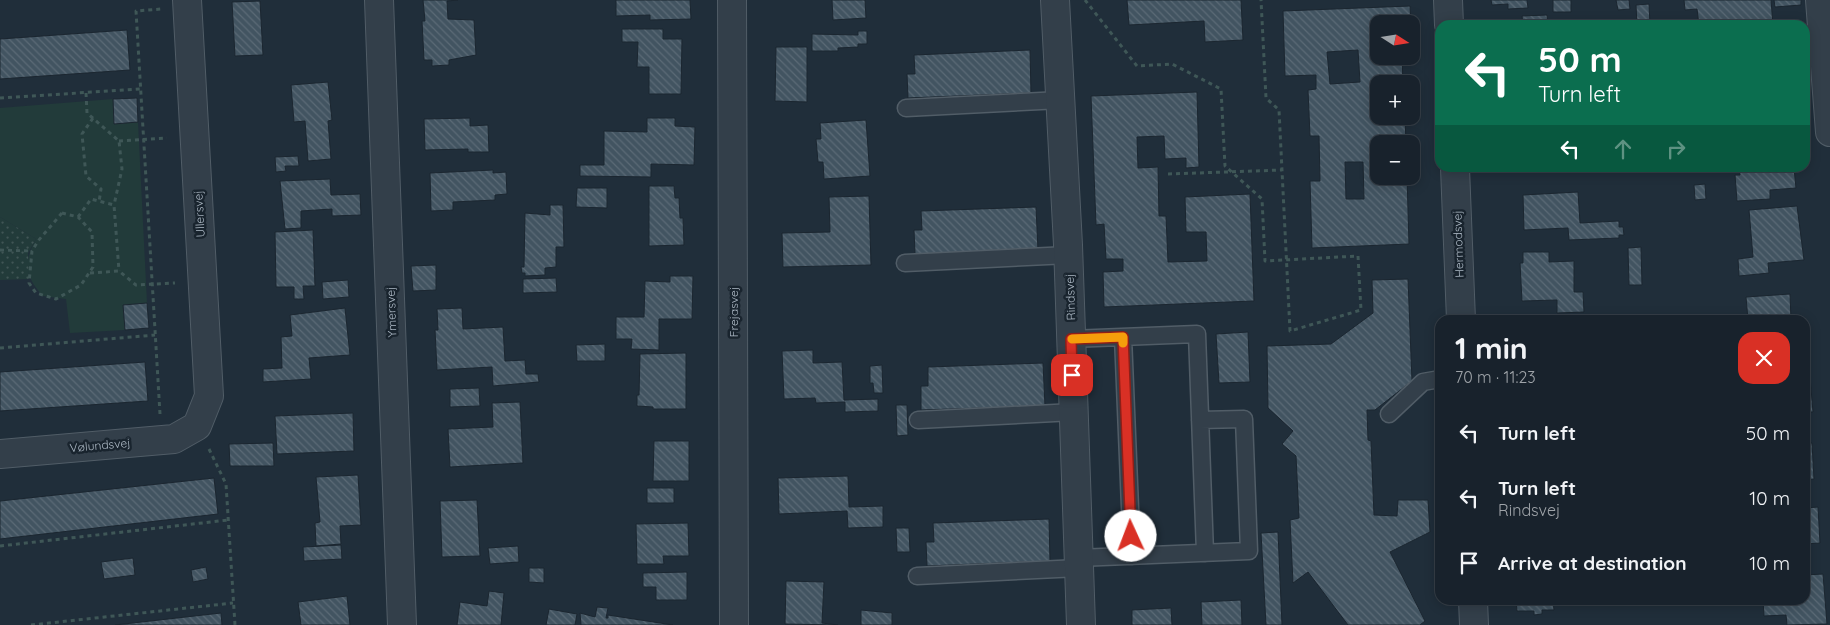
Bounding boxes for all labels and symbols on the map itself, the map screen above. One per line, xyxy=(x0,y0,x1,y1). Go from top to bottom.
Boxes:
north arrow xyxy=(1370,15,1420,65)
street label: Ullersvej xyxy=(190,190,208,238)
street label: Hermodsvej xyxy=(1449,210,1467,278)
street label: Rindsvej xyxy=(1062,273,1078,321)
street label: Ymersvej xyxy=(383,286,399,338)
street label: Frejasvej xyxy=(726,287,741,337)
pin xyxy=(1051,354,1093,396)
street label: Vølundsvej xyxy=(69,435,131,455)
position arrow xyxy=(1104,509,1156,561)

